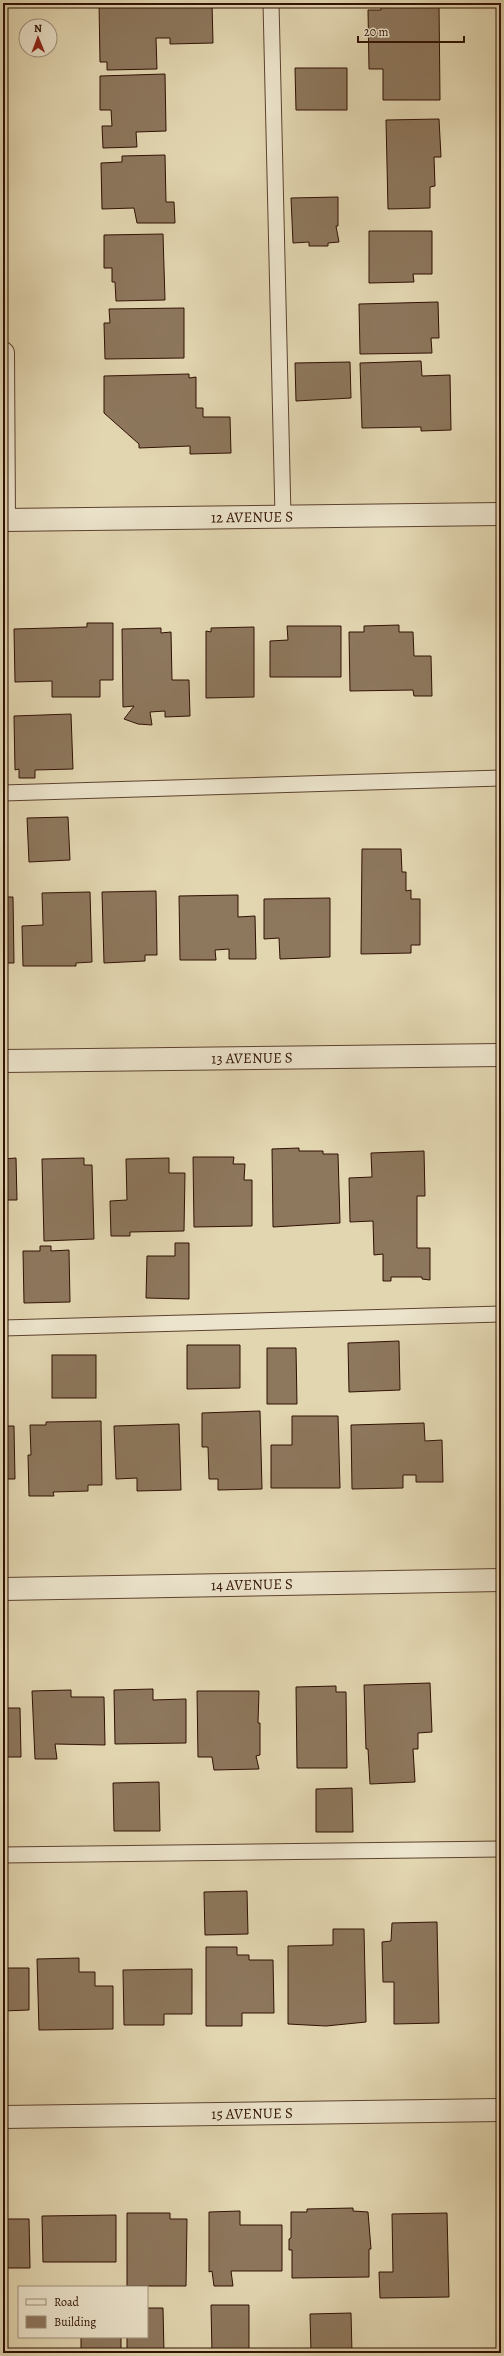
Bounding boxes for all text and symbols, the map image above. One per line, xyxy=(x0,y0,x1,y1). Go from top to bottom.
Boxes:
north arrow xyxy=(18,18,58,58)
scale bar xyxy=(358,18,464,44)
text: N xyxy=(34,21,42,36)
text: 20 m xyxy=(364,24,388,40)
street label: 12 AVENUE S xyxy=(211,507,293,527)
street label: 13 AVENUE S xyxy=(211,1048,293,1068)
street label: 14 AVENUE S xyxy=(211,1574,293,1595)
street label: 15 AVENUE S xyxy=(211,2103,293,2124)
legend xyxy=(18,2286,148,2338)
text: Road xyxy=(54,2294,80,2310)
text: Building xyxy=(54,2314,96,2330)

